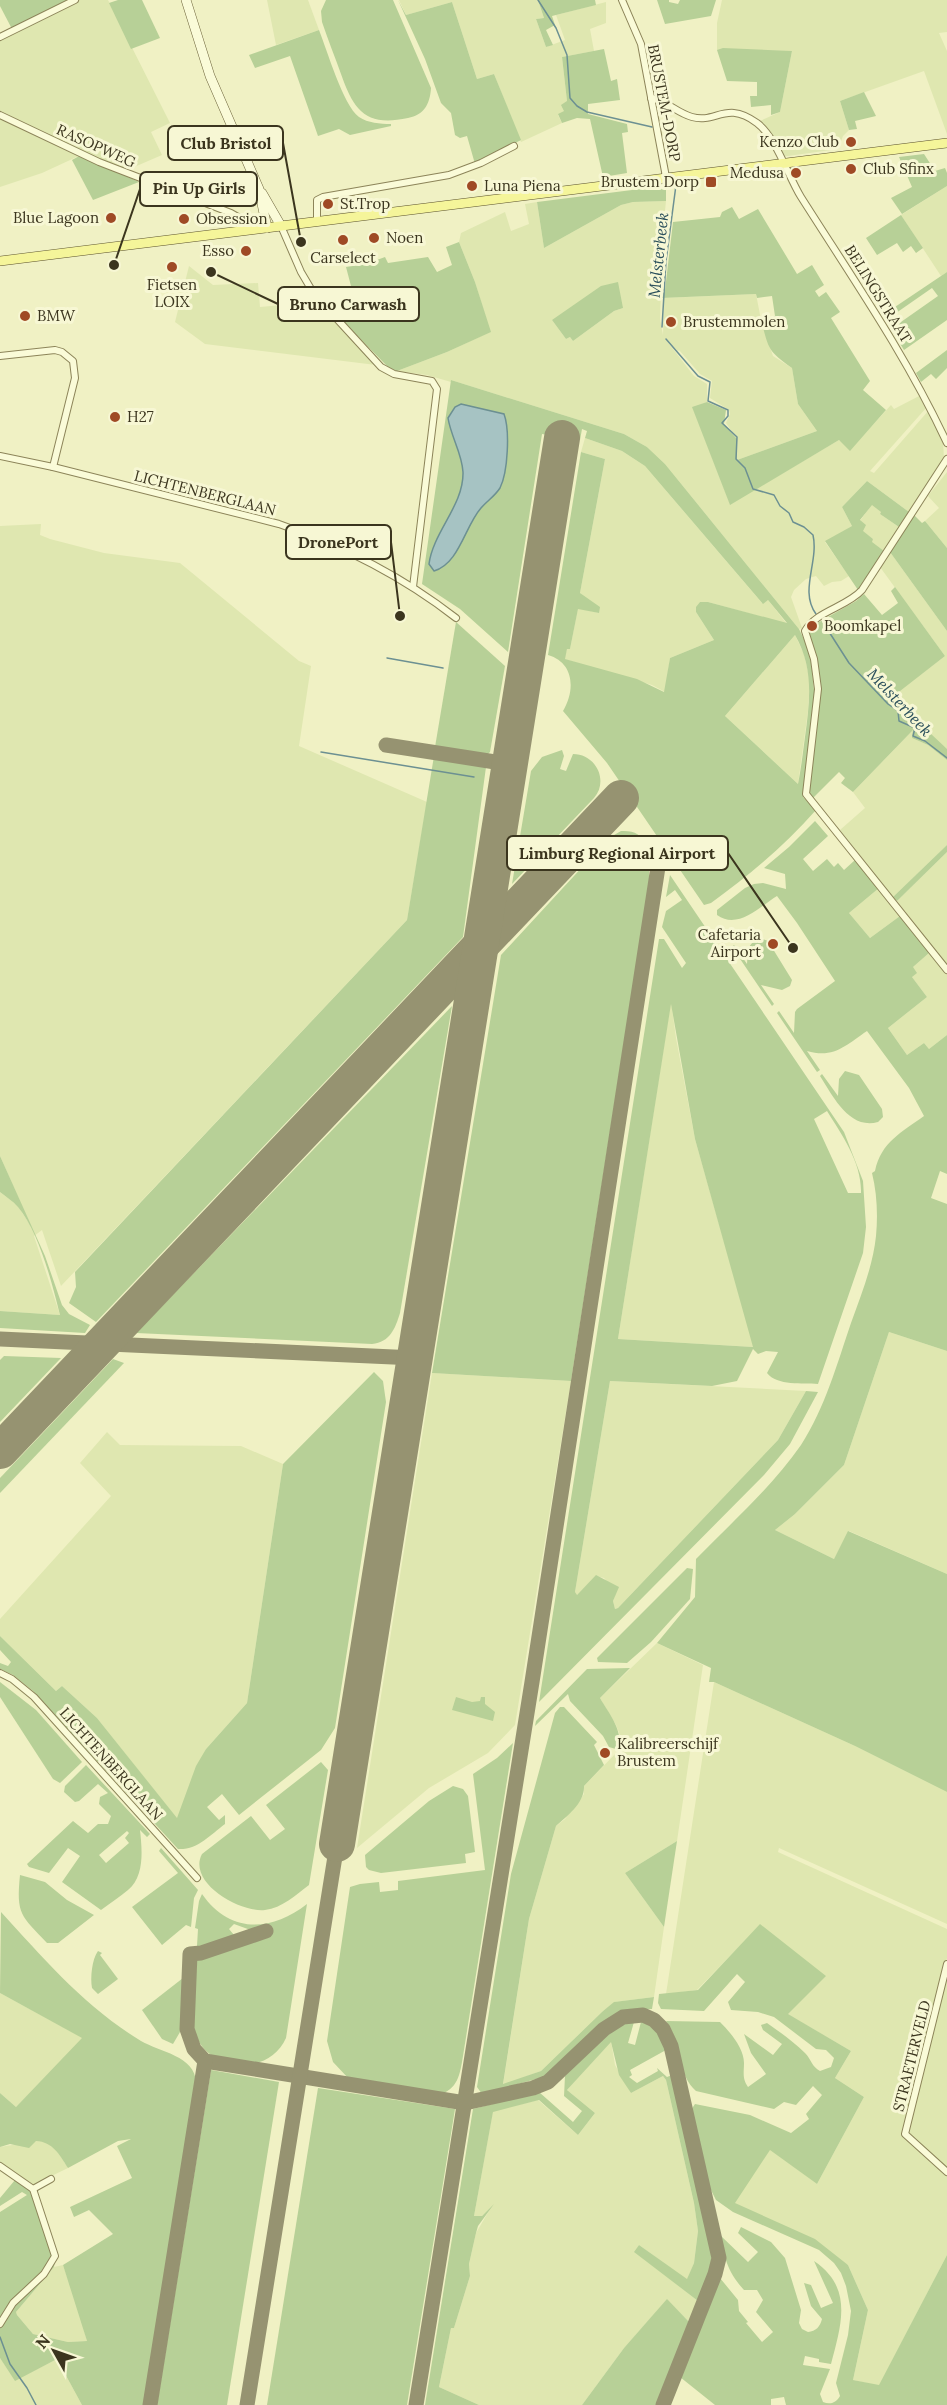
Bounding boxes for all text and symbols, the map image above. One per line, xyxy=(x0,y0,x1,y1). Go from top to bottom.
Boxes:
street label: BRUSTEM-DORP xyxy=(644,43,685,163)
street label: RASOPWEG xyxy=(54,120,139,172)
callout: Club Bristol xyxy=(168,126,283,160)
place label: Kenzo Club xyxy=(759,132,839,151)
text: Club Bristol xyxy=(181,133,271,153)
marker: Kenzo Club xyxy=(844,135,858,149)
place label: Club Sfinx xyxy=(863,159,934,178)
marker: Club Sfinx xyxy=(844,162,858,176)
place label: Medusa xyxy=(730,163,784,182)
marker: Medusa xyxy=(789,166,803,180)
callout: Pin Up Girls xyxy=(140,172,257,206)
place label: Brustem Dorp xyxy=(601,172,699,191)
marker: Brustem Dorp xyxy=(704,175,718,189)
place label: Luna Piena xyxy=(484,176,561,195)
text: Pin Up Girls xyxy=(153,178,246,198)
marker: Luna Piena xyxy=(465,179,479,193)
place label: St.Trop xyxy=(340,194,390,213)
marker: St.Trop xyxy=(321,197,335,211)
place label: Blue Lagoon xyxy=(13,208,99,227)
place label: Obsession xyxy=(196,209,268,228)
marker: Blue Lagoon xyxy=(104,211,118,225)
water label: Melsterbeek xyxy=(644,211,672,299)
marker: Obsession xyxy=(177,212,191,226)
place label: Noen xyxy=(386,228,423,247)
marker: Noen xyxy=(367,231,381,245)
marker: Carselect xyxy=(336,233,350,247)
place label: Esso xyxy=(202,241,234,260)
street label: BELINGSTRAAT xyxy=(841,241,916,347)
marker: Esso xyxy=(239,244,253,258)
place label: Carselect xyxy=(310,248,376,267)
marker: Fietsen LOIX xyxy=(165,260,179,274)
place label: Fietsen LOIX xyxy=(147,275,197,311)
callout: Bruno Carwash xyxy=(278,287,419,321)
text: Bruno Carwash xyxy=(289,294,407,314)
place label: BMW xyxy=(37,306,76,325)
marker: BMW xyxy=(18,309,32,323)
place label: Brustemmolen xyxy=(683,312,785,331)
marker: Brustemmolen xyxy=(664,315,678,329)
place label: H27 xyxy=(127,407,154,426)
marker: H27 xyxy=(108,410,122,424)
street label: LICHTENBERGLAAN xyxy=(132,466,278,519)
callout: DronePort xyxy=(286,525,391,559)
text: DronePort xyxy=(298,532,379,552)
place label: Boomkapel xyxy=(824,616,901,635)
marker: Boomkapel xyxy=(805,619,819,633)
water label: Melsterbeek xyxy=(863,664,937,740)
callout: Limburg Regional Airport xyxy=(507,836,728,870)
text: Limburg Regional Airport xyxy=(519,843,716,863)
place label: Cafetaria Airport xyxy=(698,925,761,961)
marker: Cafetaria Airport xyxy=(766,937,780,951)
street label: LICHTENBERGLAAN xyxy=(56,1703,167,1824)
place label: Kalibreerschijf Brustem xyxy=(617,1734,719,1770)
marker: Kalibreerschijf Brustem xyxy=(598,1746,612,1760)
street label: STRAETERVELD xyxy=(888,1998,935,2114)
north arrow xyxy=(24,2321,84,2381)
text: N xyxy=(31,2330,54,2353)

